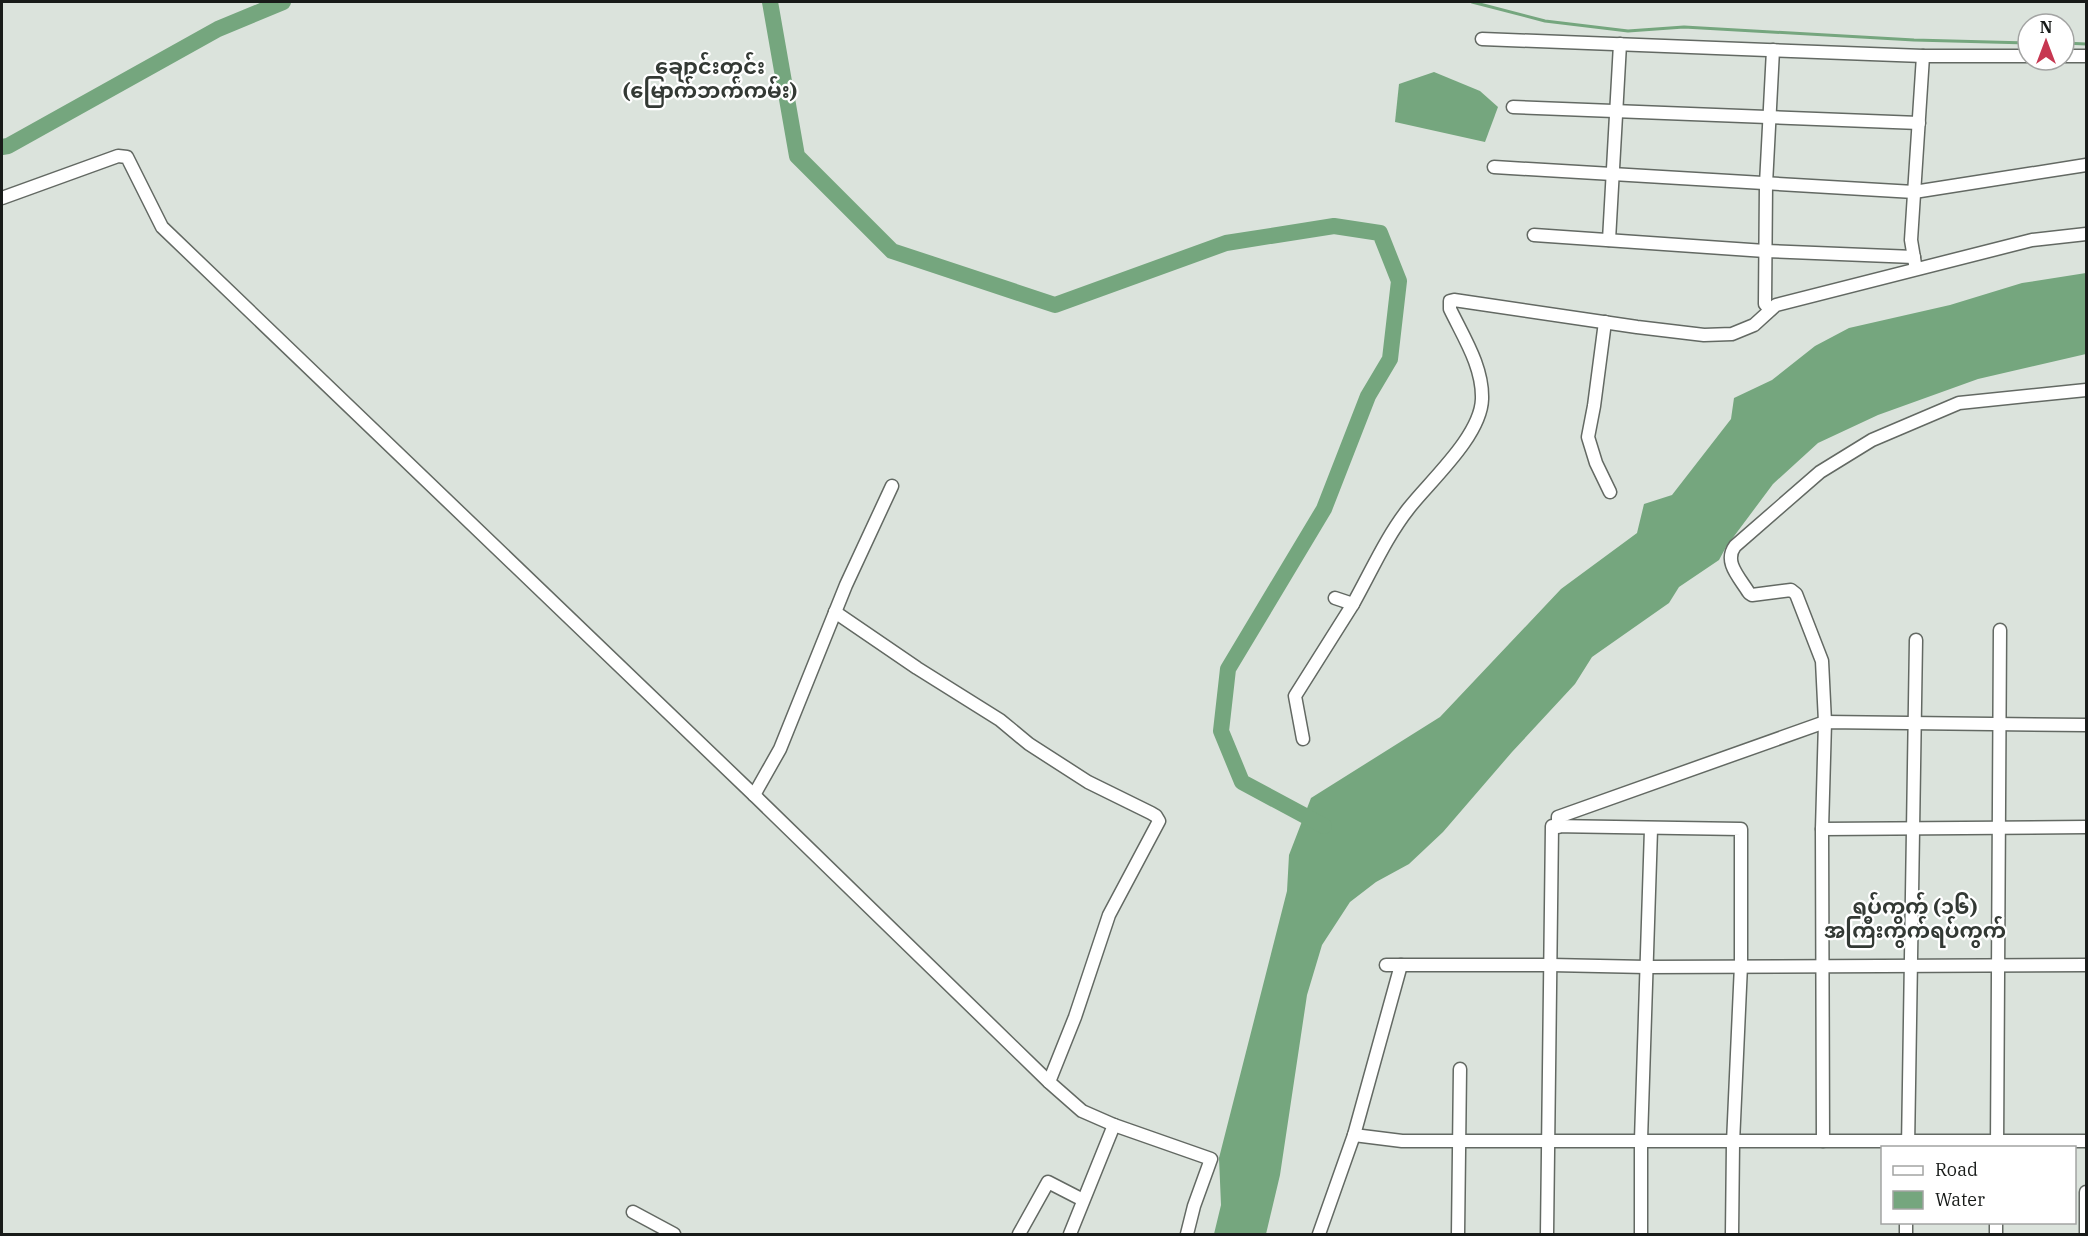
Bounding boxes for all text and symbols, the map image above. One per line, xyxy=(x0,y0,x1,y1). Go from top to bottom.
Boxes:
north arrow xyxy=(2016,12,2076,72)
text: N xyxy=(2040,17,2052,37)
district label: ချောင်းတွင်း (မြောက်ဘက်ကမ်း) xyxy=(623,51,797,108)
district label: ရပ်ကွက် (၁၆) အကြီးကွက်ရပ်ကွက် xyxy=(1824,891,2006,948)
legend xyxy=(1881,1146,2076,1224)
text: Road xyxy=(1935,1158,1978,1181)
text: Water xyxy=(1935,1188,1985,1211)

